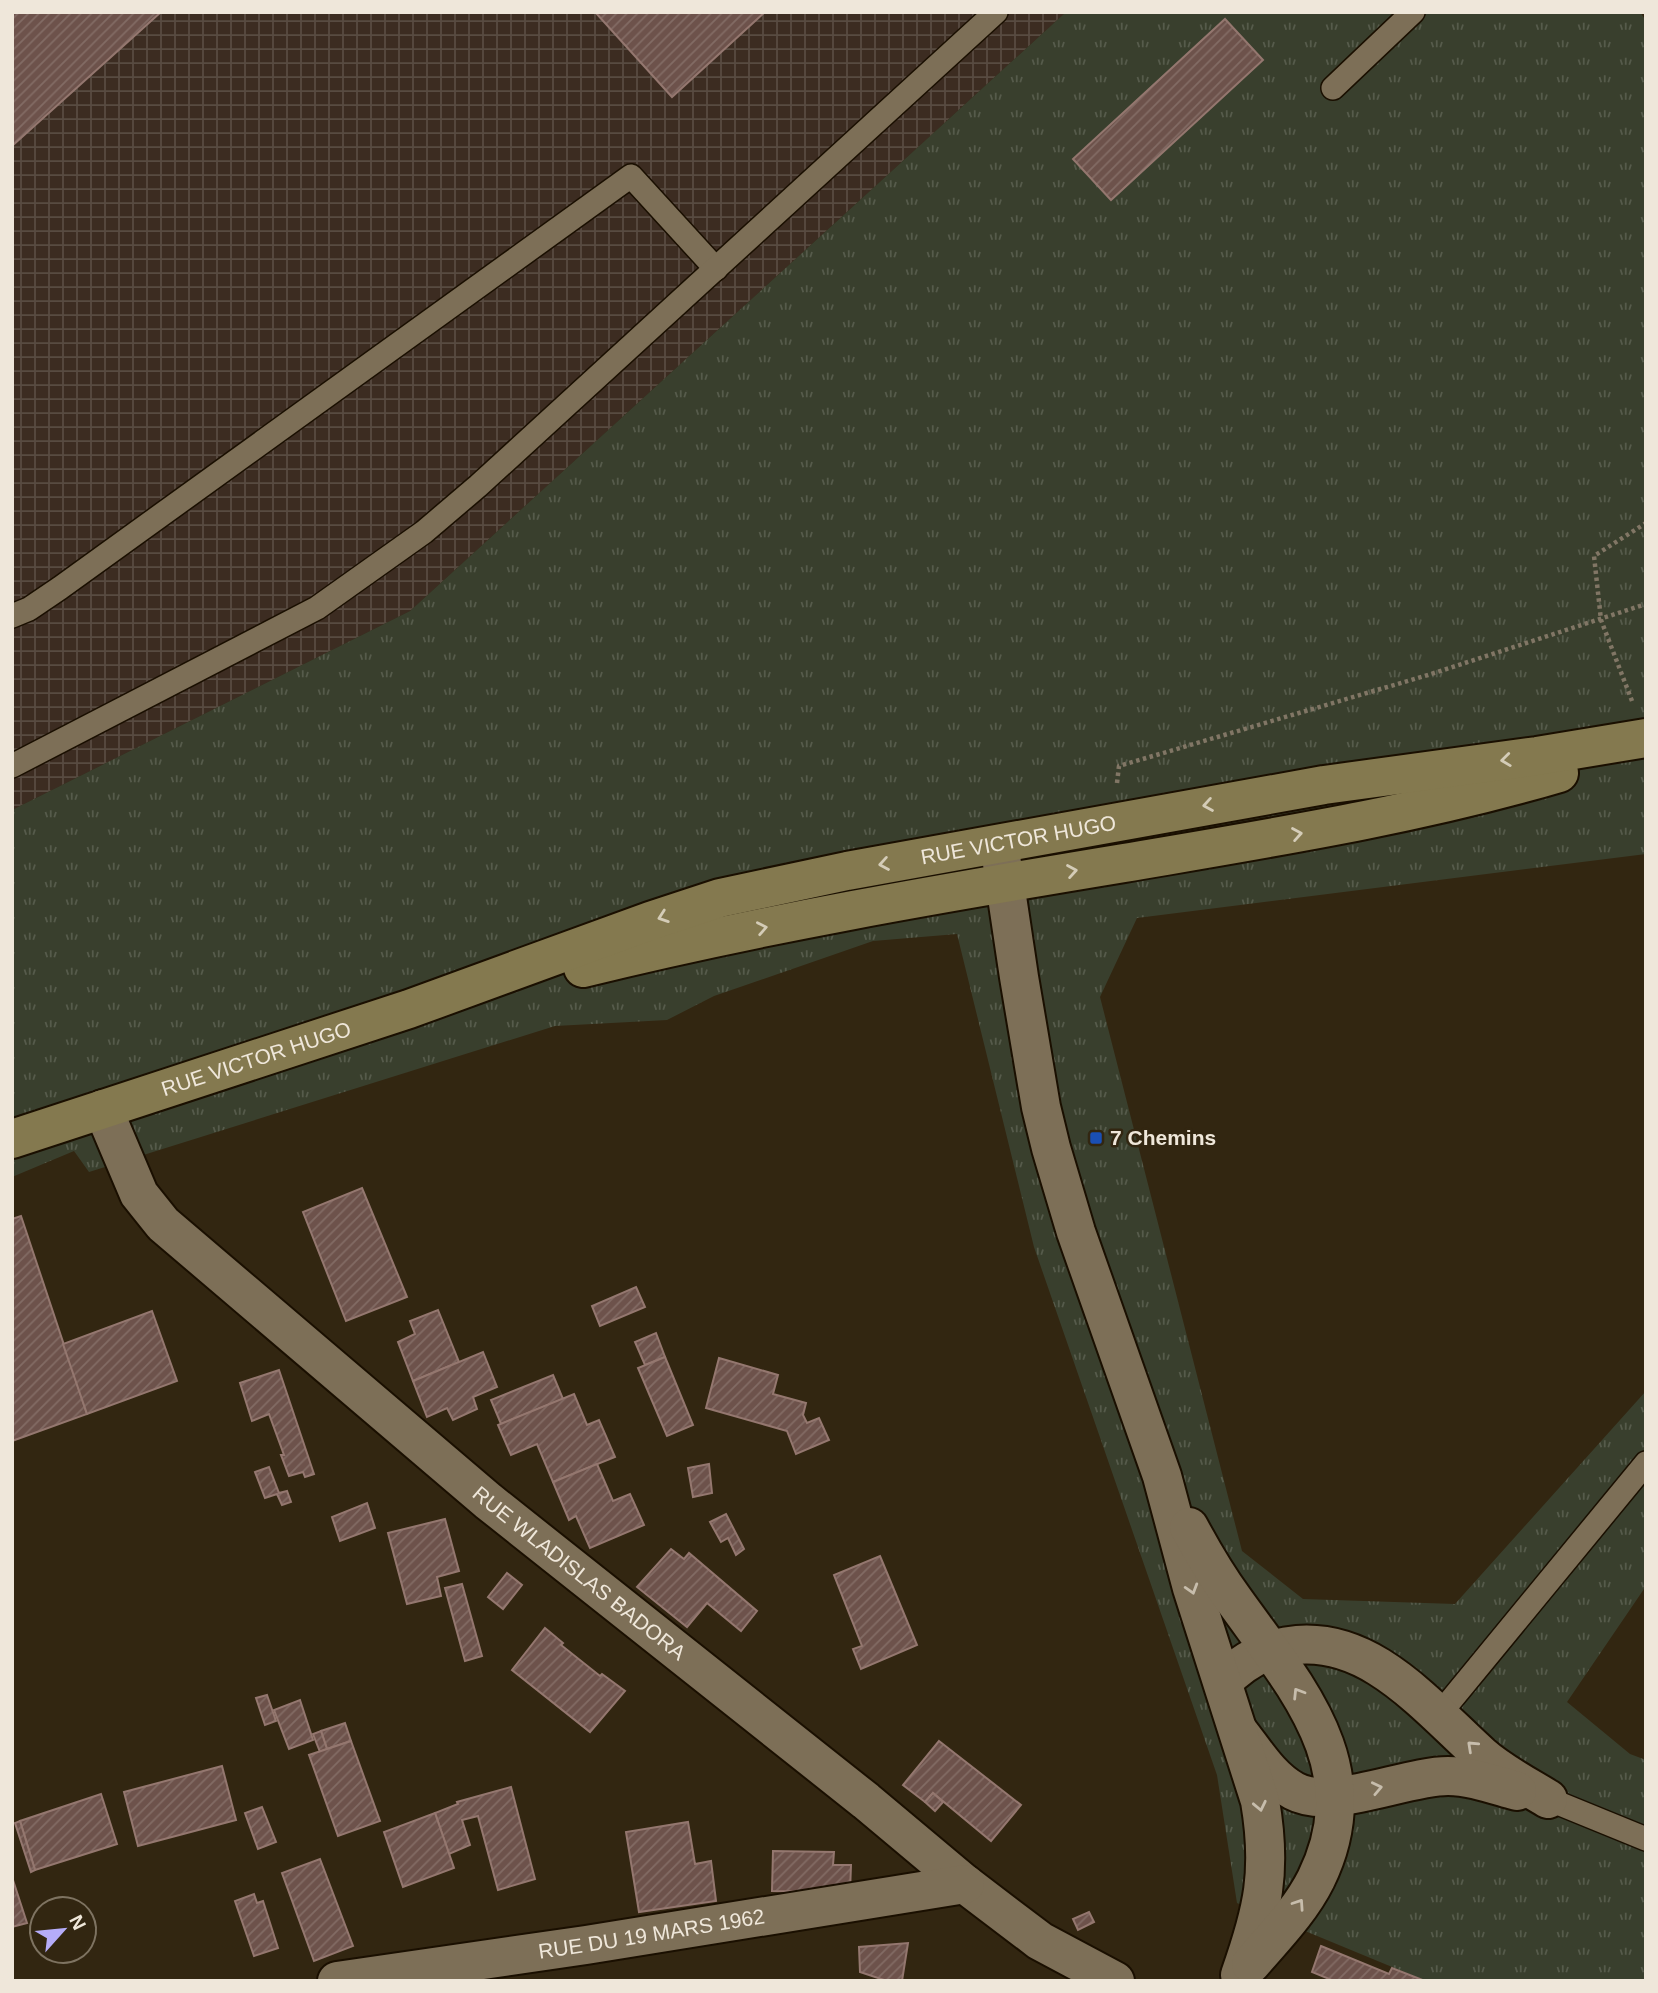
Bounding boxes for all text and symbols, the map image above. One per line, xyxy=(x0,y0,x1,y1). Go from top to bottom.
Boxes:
one-way arrow xyxy=(1500,753,1512,768)
one-way arrow xyxy=(1202,797,1214,812)
street label: RUE VICTOR HUGO xyxy=(919,811,1118,868)
one-way arrow xyxy=(1291,827,1303,842)
one-way arrow xyxy=(878,856,890,871)
one-way arrow xyxy=(1066,865,1078,880)
one-way arrow xyxy=(657,909,670,923)
one-way arrow xyxy=(756,921,768,936)
street label: RUE VICTOR HUGO xyxy=(158,1017,354,1100)
place label: 7 Chemins xyxy=(1110,1126,1216,1149)
marker: 7 Chemins xyxy=(1088,1130,1104,1146)
street label: RUE WLADISLAS BADORA xyxy=(468,1481,690,1664)
one-way arrow xyxy=(1184,1583,1199,1595)
one-way arrow xyxy=(1294,1688,1307,1701)
one-way arrow xyxy=(1467,1742,1480,1755)
one-way arrow xyxy=(1371,1782,1383,1796)
one-way arrow xyxy=(1252,1800,1266,1812)
north arrow xyxy=(28,1895,98,1965)
one-way arrow xyxy=(1291,1899,1304,1912)
street label: RUE DU 19 MARS 1962 xyxy=(537,1904,766,1963)
text: N xyxy=(65,1912,90,1933)

